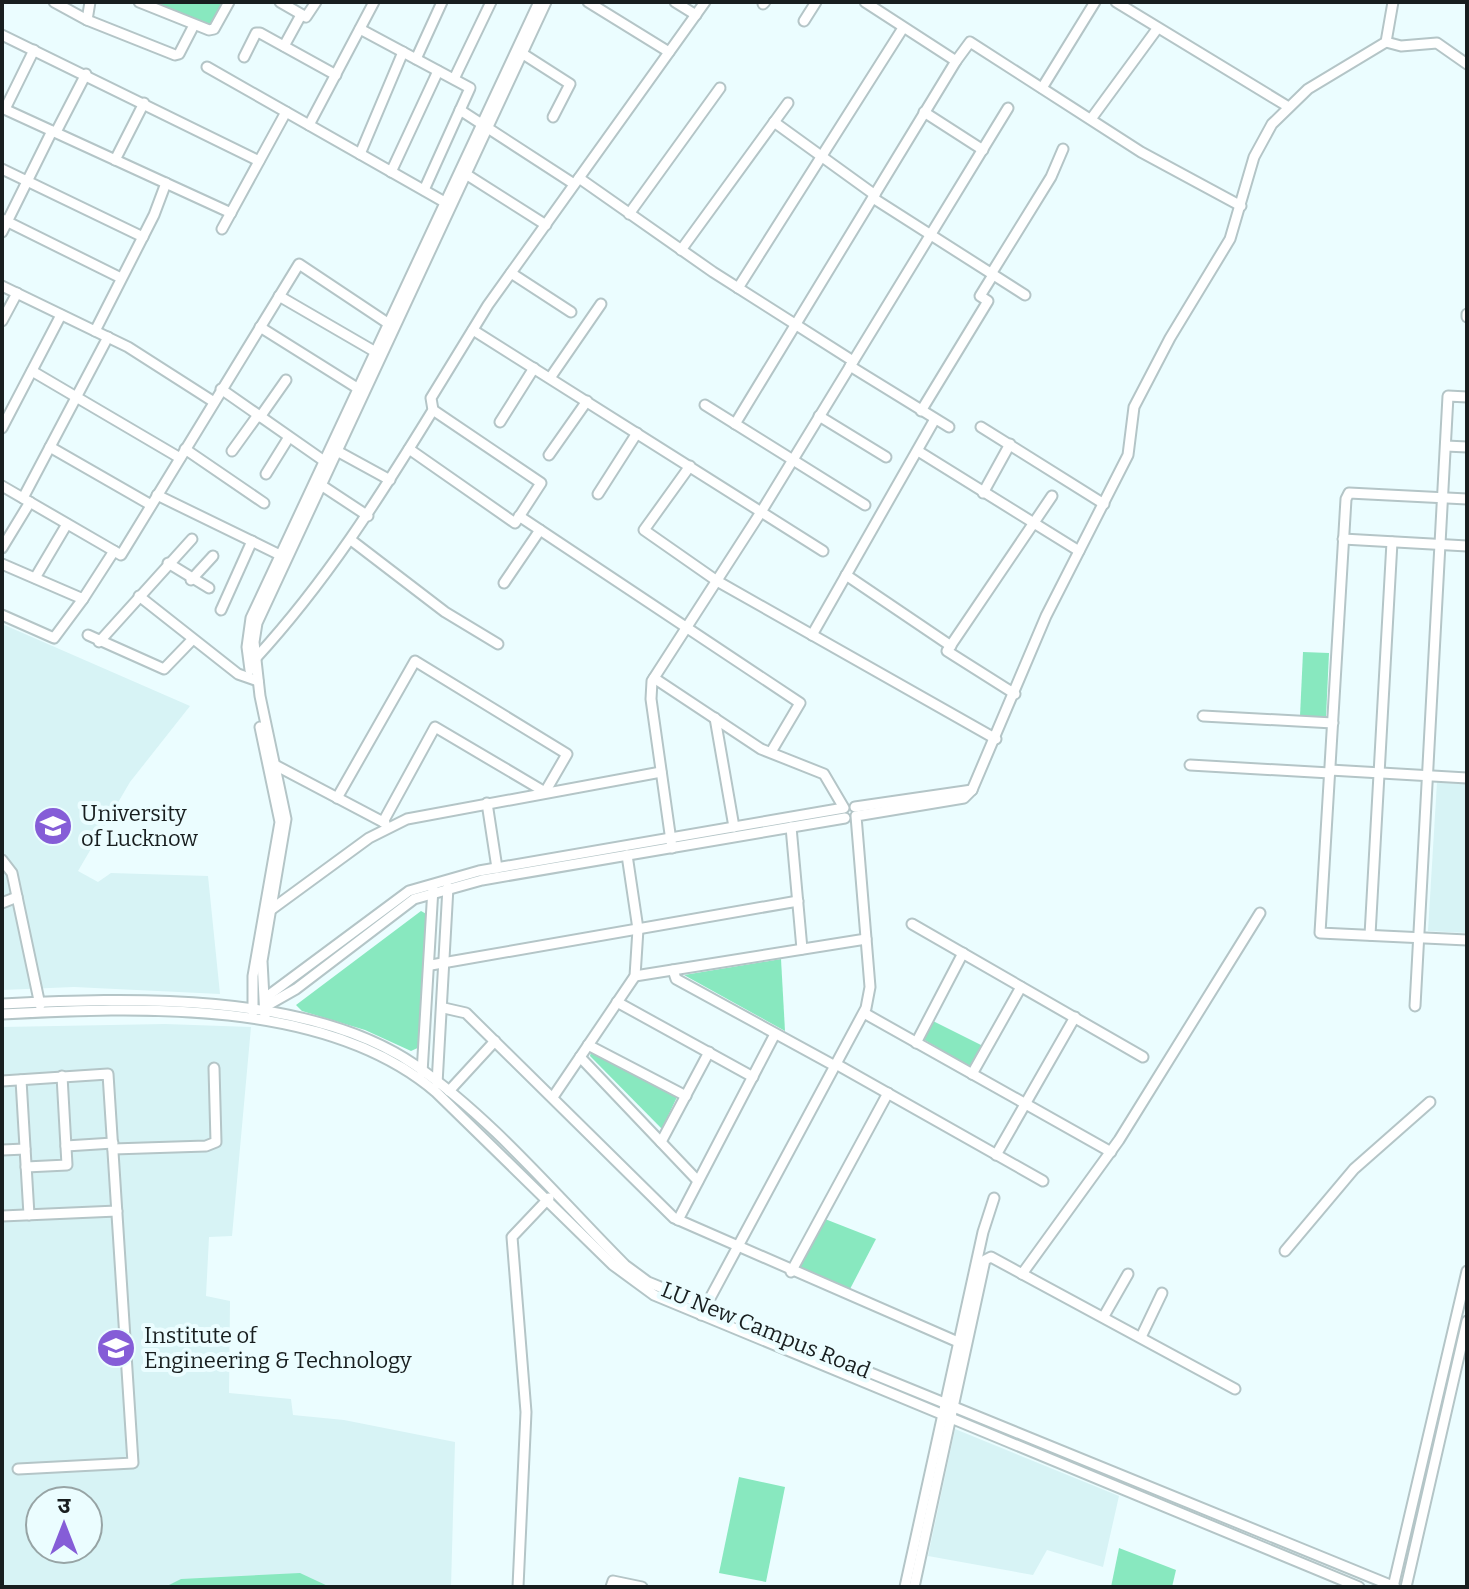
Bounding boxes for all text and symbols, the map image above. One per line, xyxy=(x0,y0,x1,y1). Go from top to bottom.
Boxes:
place label: University of Lucknow xyxy=(81,800,198,852)
school or university icon: University of Lucknow xyxy=(32,805,74,847)
street label: LU New Campus Road xyxy=(658,1276,874,1384)
place label: Institute of Engineering & Technology xyxy=(144,1322,412,1374)
school or university icon: Institute of Engineering & Technology xyxy=(95,1327,137,1369)
north arrow xyxy=(24,1485,104,1565)
text: उ xyxy=(58,1492,72,1519)

